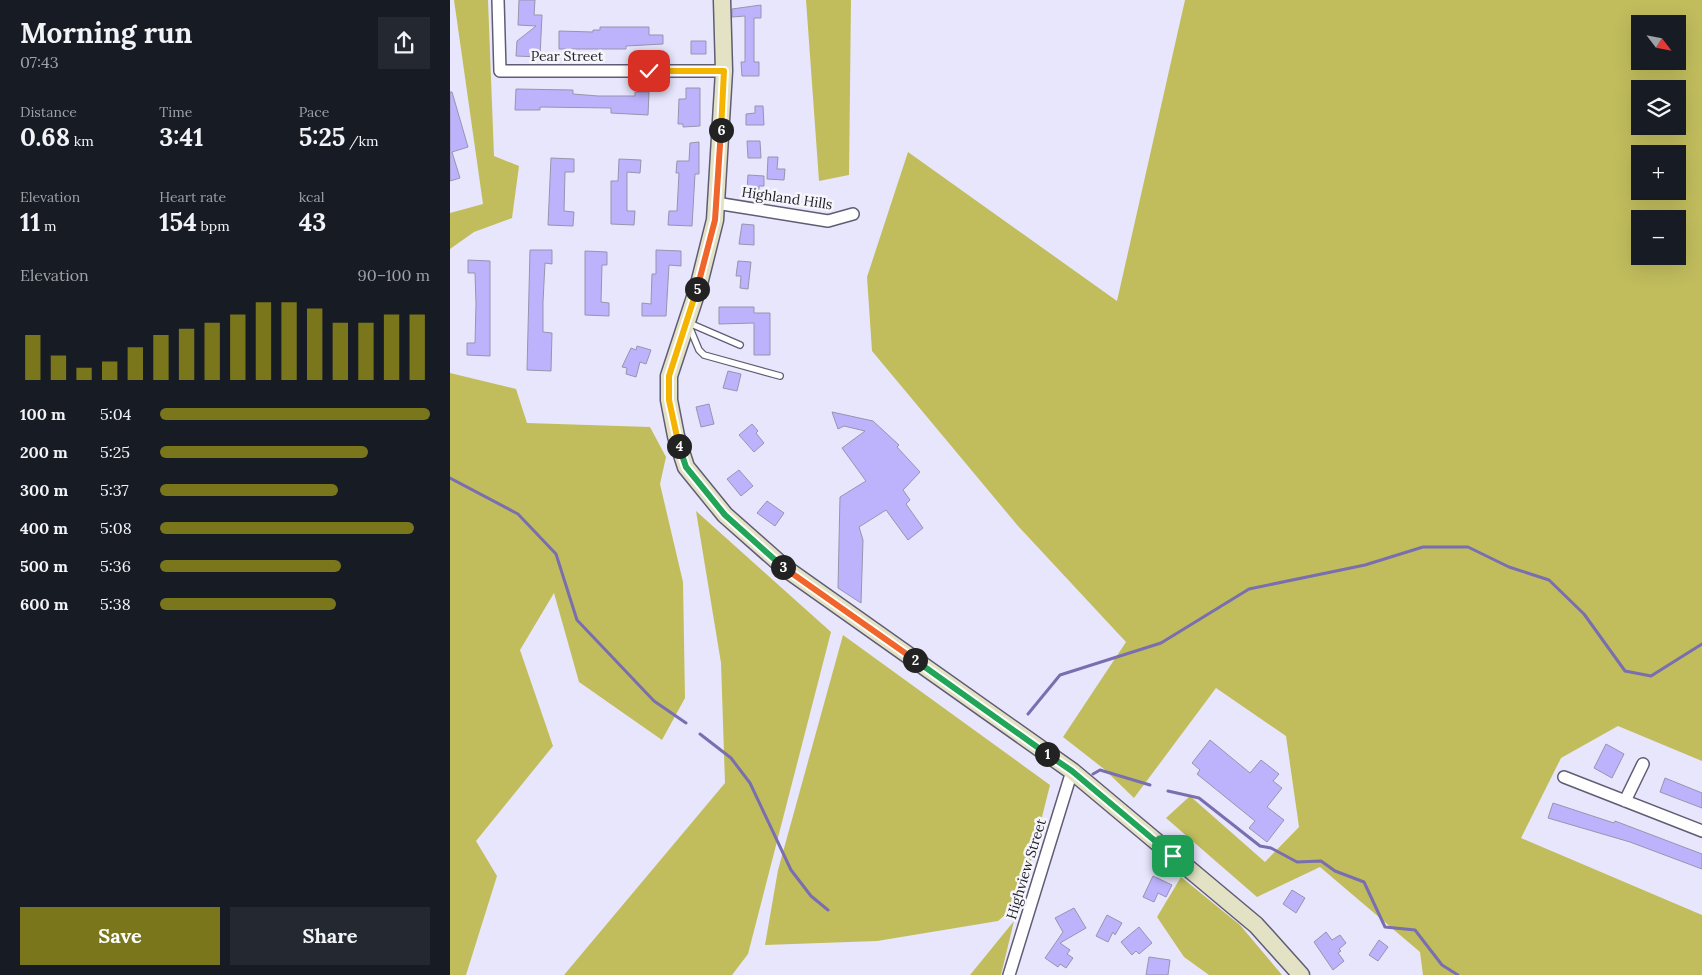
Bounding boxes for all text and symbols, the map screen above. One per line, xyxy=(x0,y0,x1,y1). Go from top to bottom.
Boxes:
text: Morning run xyxy=(20,15,192,51)
north arrow xyxy=(1631,15,1686,70)
map controls xyxy=(1631,15,1686,265)
button: share xyxy=(378,17,430,69)
street label: Pear Street xyxy=(531,47,604,65)
pin xyxy=(628,50,670,92)
text: 07:43 xyxy=(20,52,59,72)
icon: check xyxy=(635,57,663,85)
button: layers xyxy=(1631,80,1686,135)
text: Distance xyxy=(20,103,77,121)
text: Time xyxy=(159,103,192,121)
text: Pace xyxy=(299,103,329,121)
pin: 6 xyxy=(708,118,734,142)
text: 0.68 xyxy=(20,121,70,153)
text: 3:41 xyxy=(159,121,203,153)
text: 5:25 xyxy=(299,121,345,153)
text: 6 xyxy=(717,121,726,139)
text: km xyxy=(70,132,94,150)
text: /km xyxy=(345,132,379,150)
button: + xyxy=(1631,145,1686,200)
street label: Highland Hills xyxy=(740,183,834,213)
text: Elevation xyxy=(20,188,80,206)
text: Heart rate xyxy=(159,188,226,206)
text: kcal xyxy=(299,188,325,206)
text: 11 xyxy=(20,206,40,238)
text: 154 xyxy=(159,206,197,238)
text: 43 xyxy=(299,206,326,238)
button: − xyxy=(1631,210,1686,265)
text: m xyxy=(40,217,57,235)
text: bpm xyxy=(197,217,230,235)
text: Elevation xyxy=(20,265,89,285)
text: 90–100 m xyxy=(358,265,430,285)
pin: 5 xyxy=(684,276,710,302)
text: 5 xyxy=(694,280,701,298)
text: 100 m xyxy=(20,404,66,424)
text: 5:04 xyxy=(100,404,131,424)
pin: 4 xyxy=(666,434,692,458)
text: 4 xyxy=(676,437,683,455)
text: 200 m xyxy=(20,442,68,462)
text: 5:25 xyxy=(100,442,130,462)
text: 300 m xyxy=(20,480,68,500)
text: 5:37 xyxy=(100,480,129,500)
text: 400 m xyxy=(20,518,68,538)
text: 5:08 xyxy=(100,518,132,538)
pin: 3 xyxy=(770,554,796,580)
text: 500 m xyxy=(20,556,68,576)
text: 5:36 xyxy=(100,556,131,576)
text: 3 xyxy=(780,558,787,576)
text: 600 m xyxy=(20,594,68,614)
text: 5:38 xyxy=(100,594,131,614)
pin: 2 xyxy=(902,648,928,672)
text: 2 xyxy=(912,651,919,669)
pin: 1 xyxy=(1034,742,1060,766)
text: 1 xyxy=(1045,745,1050,763)
street label: Highview Street xyxy=(1002,816,1050,921)
pin xyxy=(1152,835,1194,877)
icon: arrive xyxy=(1159,842,1187,870)
button: Save xyxy=(20,907,220,965)
button: Share xyxy=(230,907,430,965)

